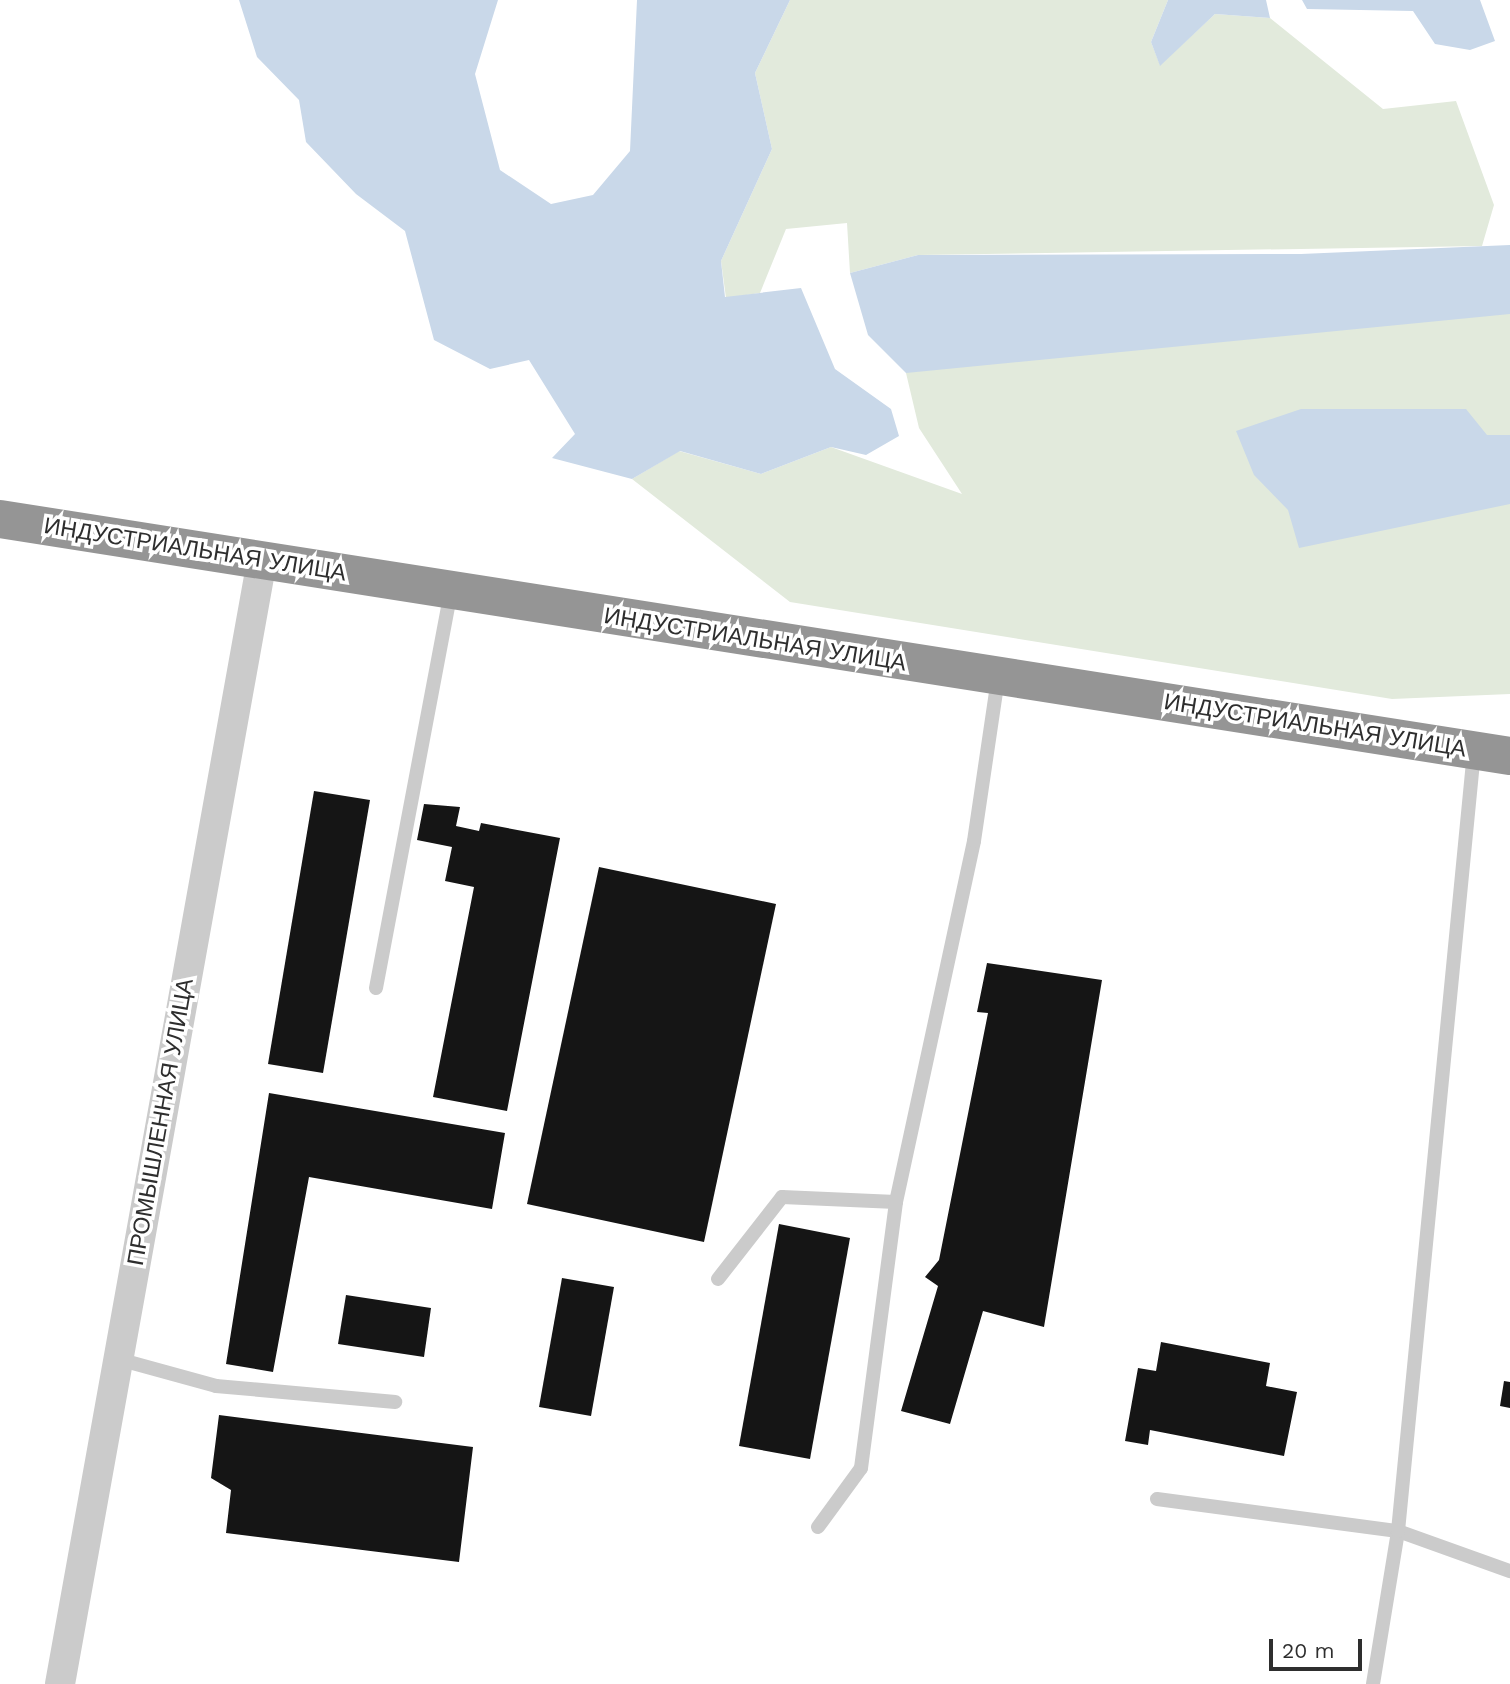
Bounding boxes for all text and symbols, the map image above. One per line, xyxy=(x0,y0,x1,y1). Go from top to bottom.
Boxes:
street label: ИНДУСТРИАЛЬНАЯ УЛИЦА xyxy=(42,512,348,588)
street label: ИНДУСТРИАЛЬНАЯ УЛИЦА xyxy=(602,602,908,678)
street label: ИНДУСТРИАЛЬНАЯ УЛИЦА xyxy=(1162,688,1468,764)
street label: ПРОМЫШЛЕННАЯ УЛИЦА xyxy=(122,976,200,1268)
scale bar xyxy=(1272,1624,1365,1668)
text: 20 m xyxy=(1282,1638,1334,1663)

